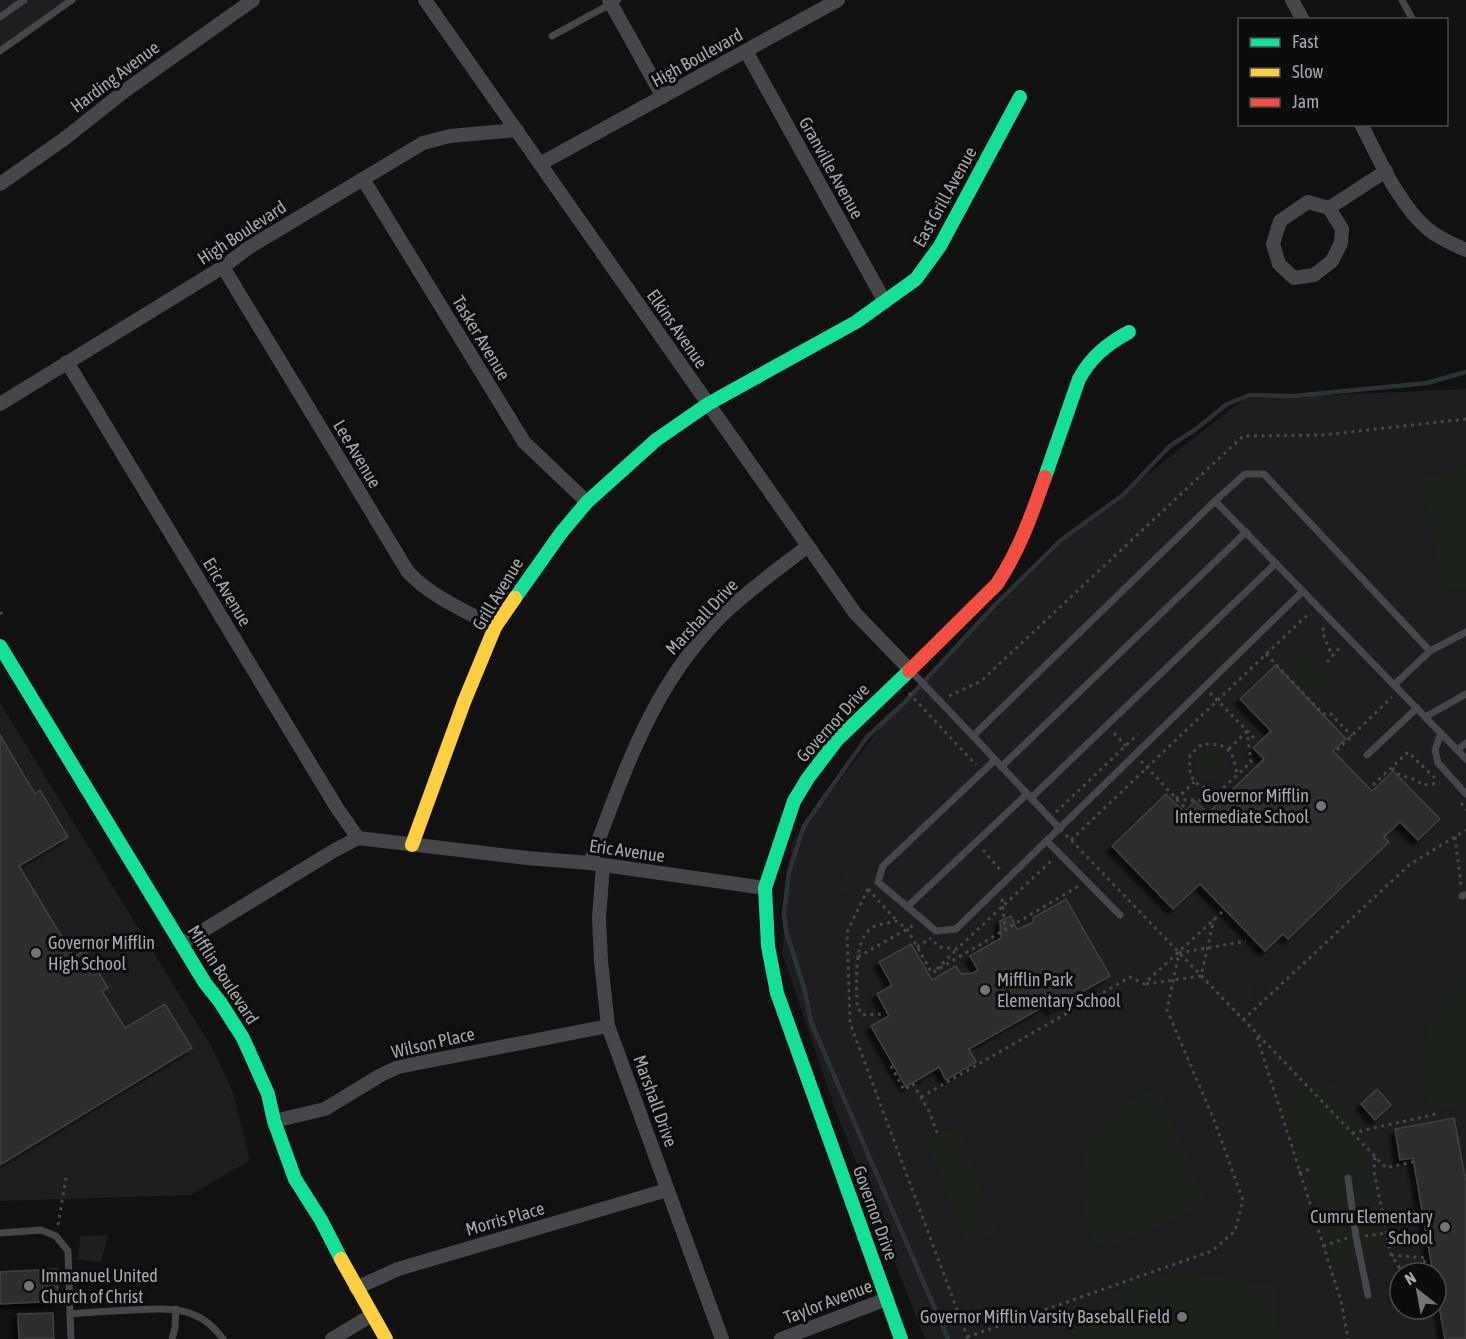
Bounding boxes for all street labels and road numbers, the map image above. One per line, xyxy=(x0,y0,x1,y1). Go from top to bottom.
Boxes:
street label: High Boulevard xyxy=(647,24,746,91)
street label: Harding Avenue xyxy=(66,36,163,117)
street label: Granville Avenue xyxy=(795,113,868,222)
street label: East Grill Avenue xyxy=(909,143,981,250)
street label: High Boulevard xyxy=(194,196,290,269)
street label: Elkins Avenue xyxy=(643,285,712,372)
street label: Tasker Avenue xyxy=(448,292,515,384)
street label: Lee Avenue xyxy=(329,416,386,492)
street label: Eric Avenue xyxy=(199,554,256,630)
street label: Grill Avenue xyxy=(468,554,527,634)
street label: Marshall Drive xyxy=(661,574,742,659)
street label: Governor Drive xyxy=(792,679,873,766)
street label: Eric Avenue xyxy=(588,835,666,866)
street label: Mifflin Boulevard xyxy=(184,921,263,1028)
street label: Wilson Place xyxy=(389,1023,477,1062)
street label: Marshall Drive xyxy=(629,1052,682,1150)
street label: Governor Drive xyxy=(849,1163,902,1263)
street label: Morris Place xyxy=(463,1197,547,1240)
street label: Taylor Avenue xyxy=(781,1275,875,1328)

